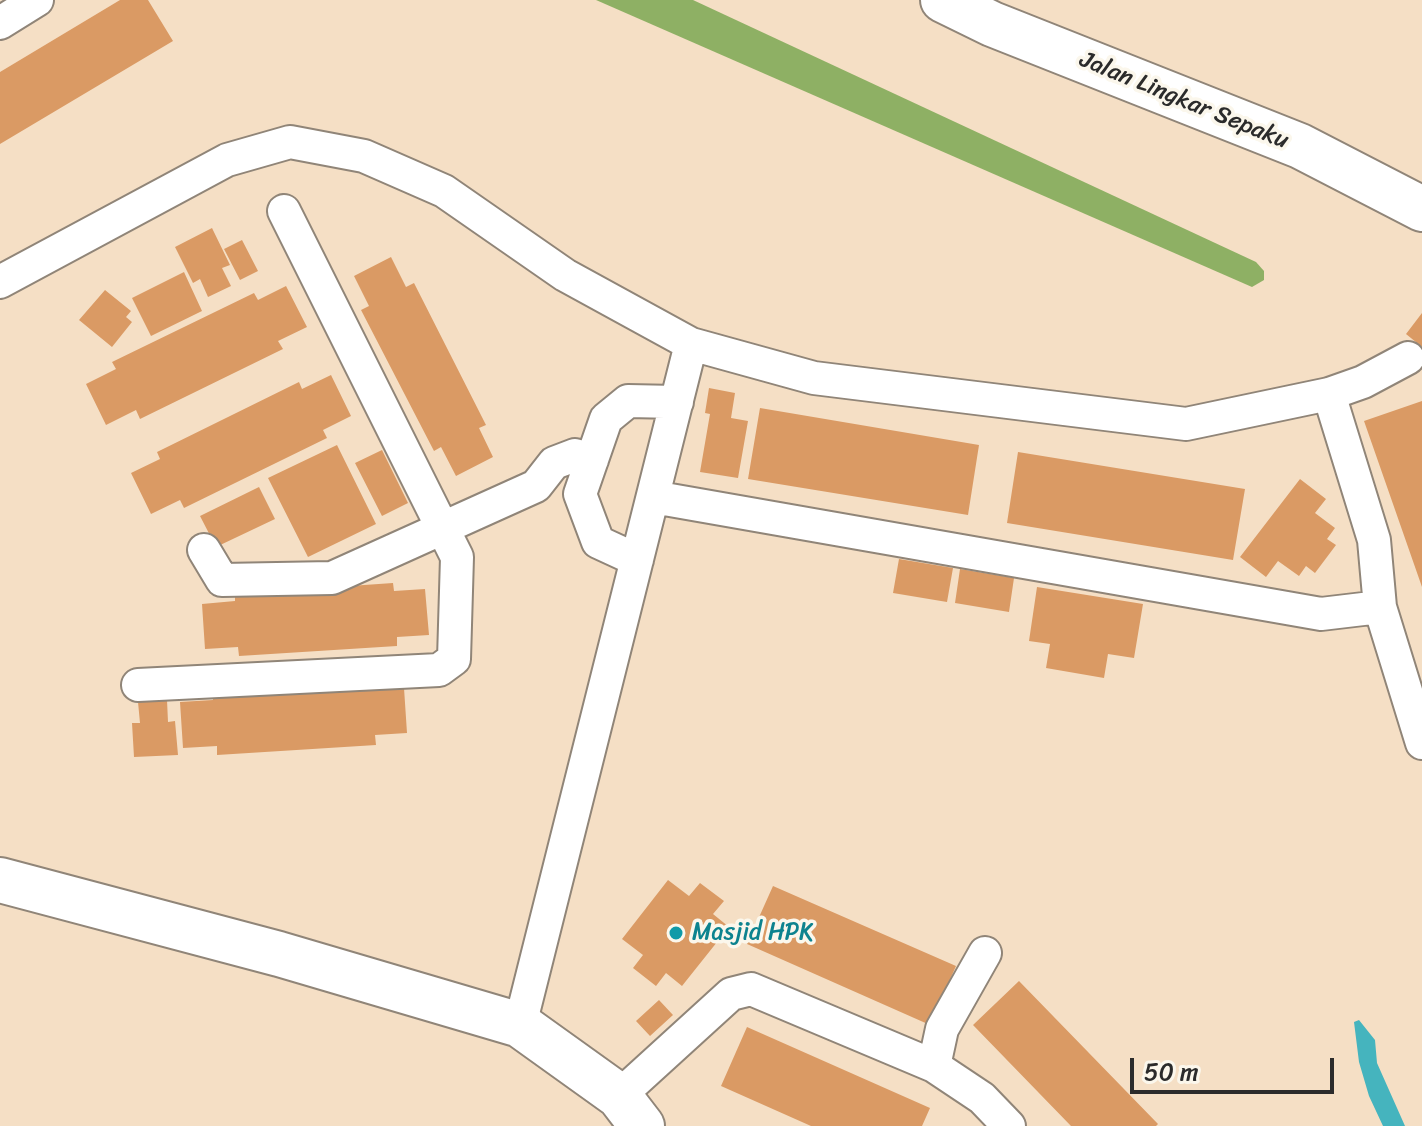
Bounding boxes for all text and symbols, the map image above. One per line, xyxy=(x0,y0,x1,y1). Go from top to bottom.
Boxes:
street label: Jalan Lingkar Sepaku xyxy=(1075,46,1293,156)
place label: Masjid HPK xyxy=(692,919,814,947)
marker: Masjid HPK xyxy=(667,924,685,942)
scale bar xyxy=(1134,1042,1338,1092)
text: 50 m xyxy=(1144,1051,1199,1093)

